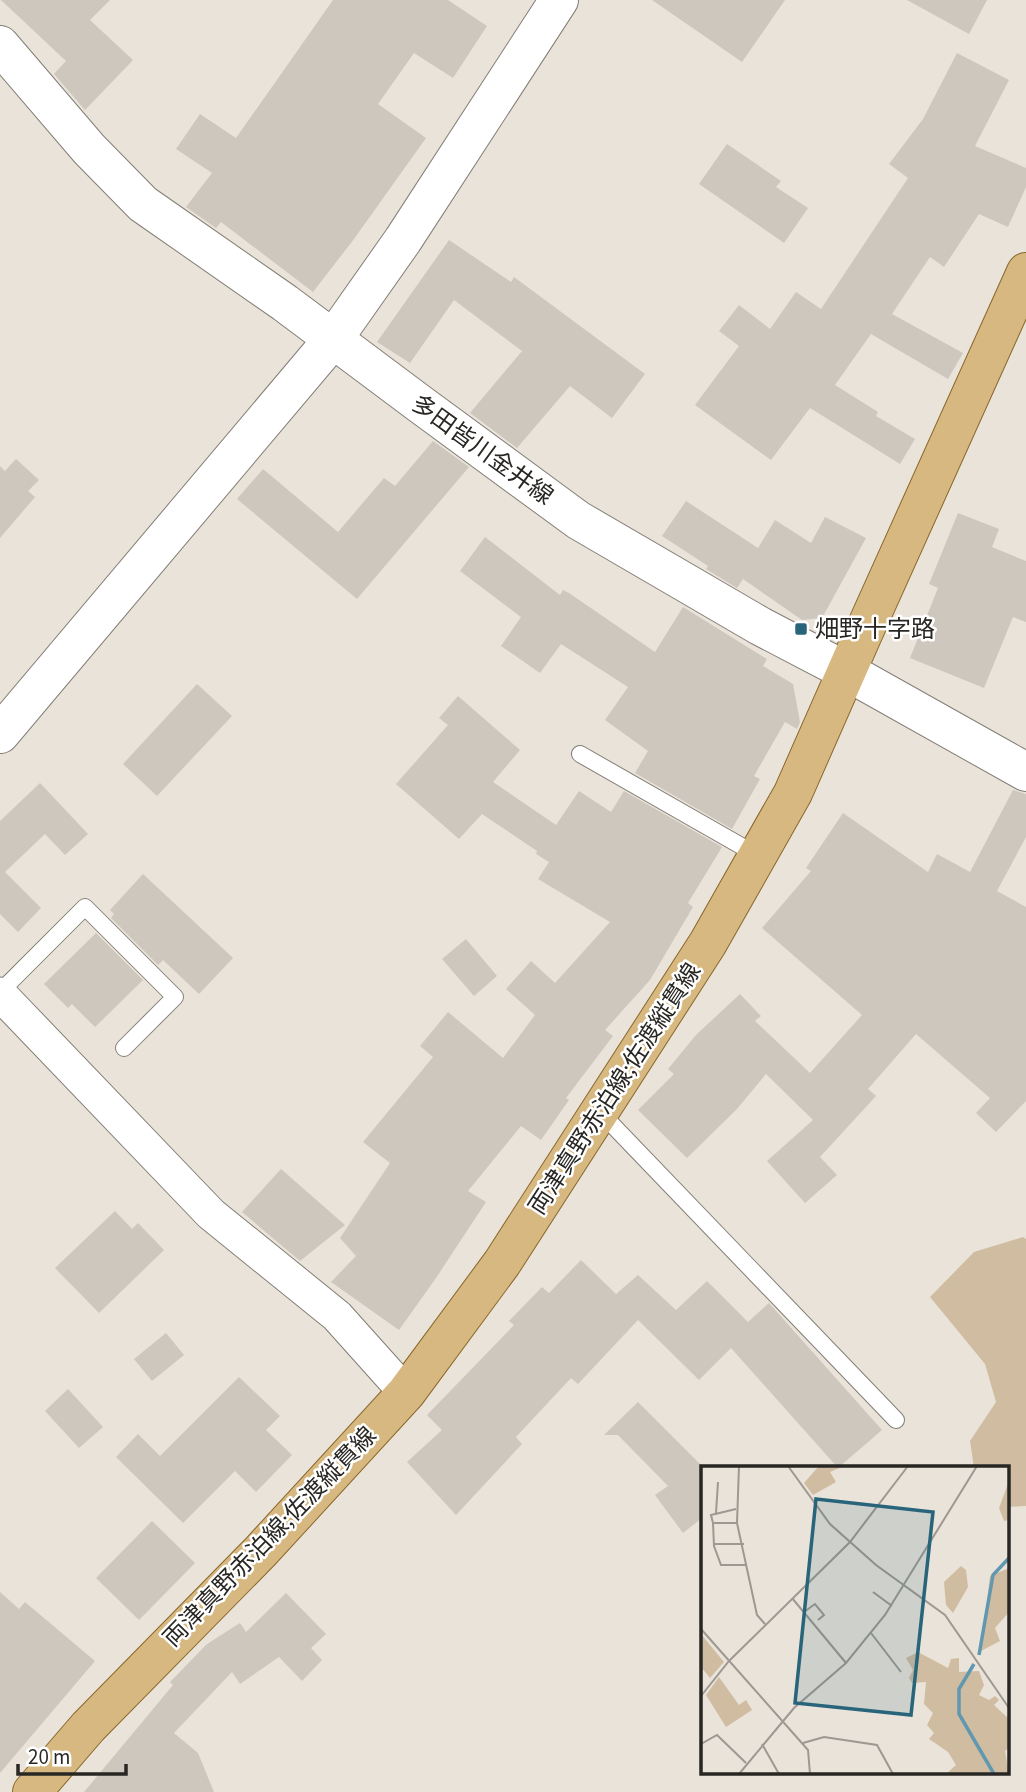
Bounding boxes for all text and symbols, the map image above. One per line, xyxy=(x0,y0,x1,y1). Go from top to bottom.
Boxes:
street label: 多田皆川金井線 xyxy=(404,386,560,514)
place label: 畑野十字路 xyxy=(815,612,935,647)
marker: 畑野十字路 xyxy=(793,621,809,637)
street label: 両津真野赤泊線;佐渡縦貫線 xyxy=(520,956,710,1222)
street label: 両津真野赤泊線;佐渡縦貫線 xyxy=(155,1419,385,1655)
inset map xyxy=(701,1466,1009,1774)
scale bar xyxy=(18,1732,126,1776)
text: 20 m xyxy=(28,1742,70,1772)

